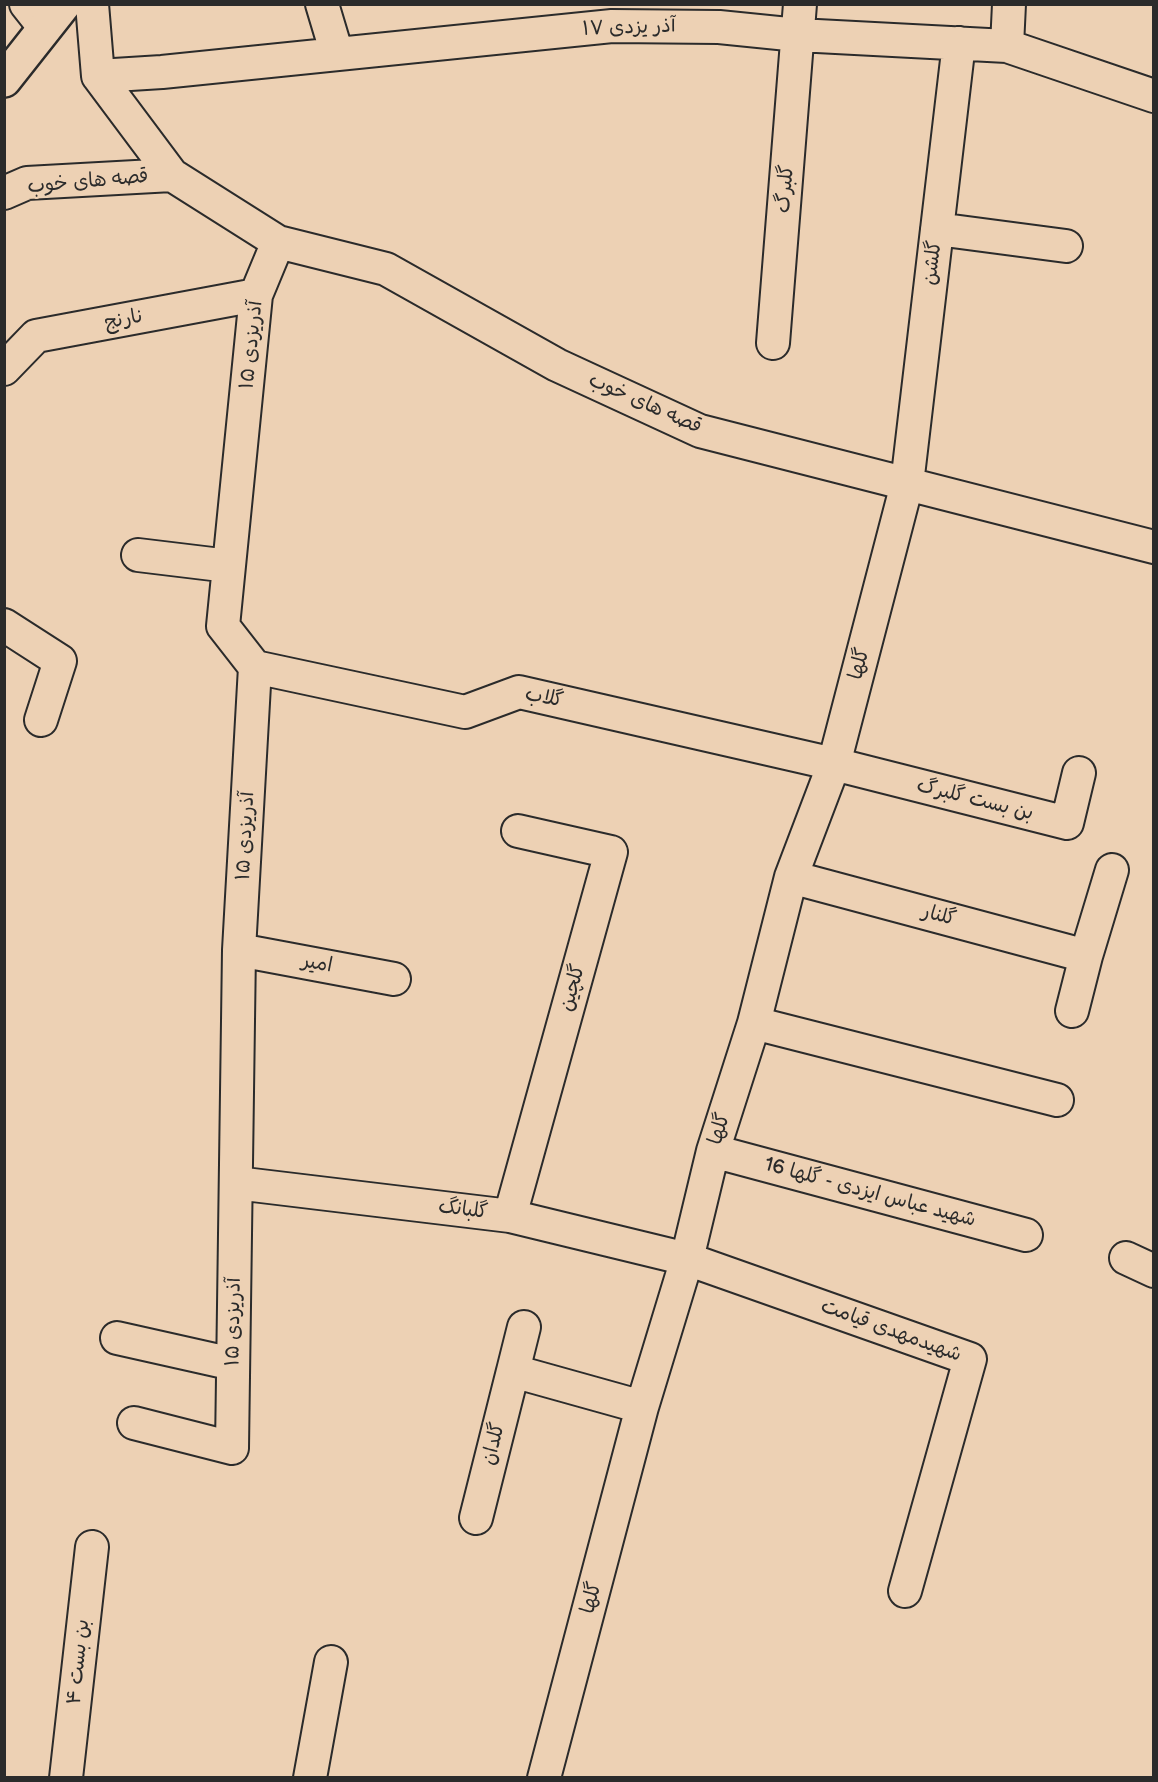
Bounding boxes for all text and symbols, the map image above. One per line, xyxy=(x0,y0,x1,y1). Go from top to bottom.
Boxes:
street label: آذر یزدی ۱۷ xyxy=(582,14,676,42)
street label: گلبرگ xyxy=(772,164,800,214)
street label: قصه های خوب xyxy=(27,165,149,199)
street label: گلشن xyxy=(918,239,948,287)
street label: ۱۵ آذریزدی xyxy=(235,299,269,391)
street label: نارنج xyxy=(102,304,146,336)
street label: قصه های خوب xyxy=(585,368,705,440)
street label: گلها xyxy=(844,646,876,682)
street label: گلاب xyxy=(523,683,565,713)
street label: بن بست گلبرگ xyxy=(914,774,1036,826)
street label: ۱۵ آذریزدی xyxy=(232,791,260,881)
street label: گلنار xyxy=(919,900,959,932)
street label: امیر xyxy=(300,949,334,979)
street label: گلچین xyxy=(555,962,591,1014)
street label: گلها xyxy=(704,1110,736,1148)
street label: شهید عباس ایزدی - گلها 16 xyxy=(762,1153,978,1233)
street label: گلبانگ xyxy=(437,1195,489,1225)
street label: ۱۵ آذریزدی xyxy=(221,1277,247,1367)
street label: شهیدمهدی قیامت xyxy=(817,1294,965,1368)
street label: گلدان xyxy=(477,1420,511,1468)
street label: گلها xyxy=(576,1580,608,1616)
street label: بن بست ۴ xyxy=(63,1618,95,1706)

